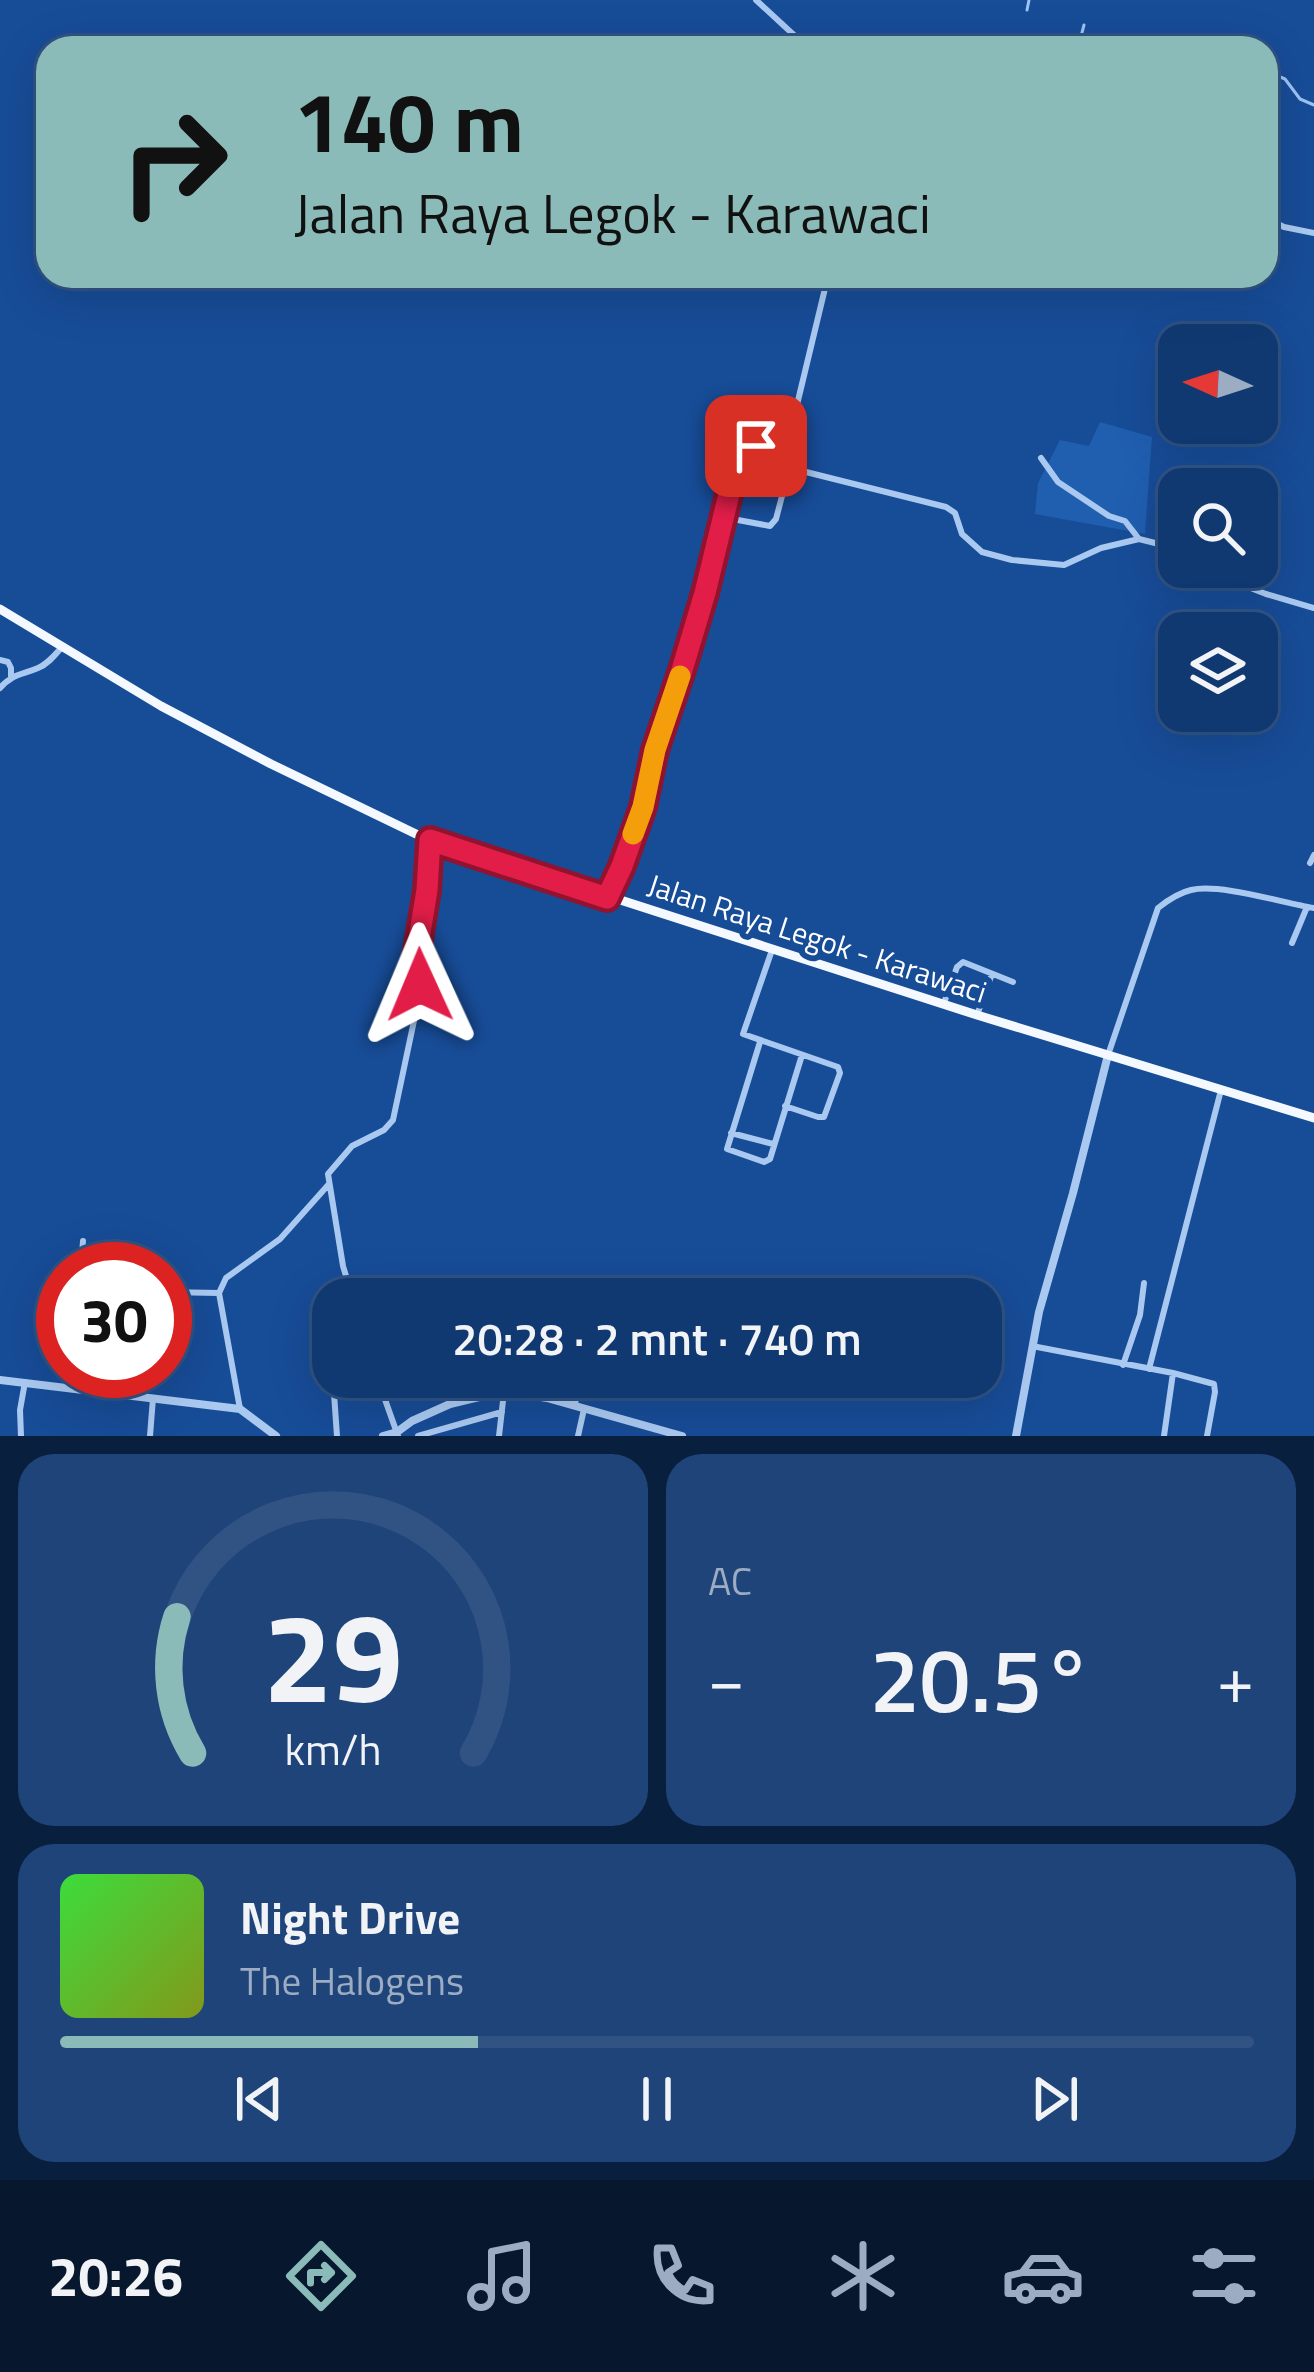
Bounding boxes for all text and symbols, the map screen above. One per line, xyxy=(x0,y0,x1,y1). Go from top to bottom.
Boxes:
text: 140 m xyxy=(294,57,524,185)
icon: right xyxy=(96,84,252,240)
text: Jalan Raya Legok - Karawaci xyxy=(294,172,931,254)
north arrow xyxy=(1158,324,1278,444)
map controls xyxy=(1158,324,1278,732)
pin xyxy=(705,395,807,497)
icon: arrive xyxy=(723,413,789,479)
button: search xyxy=(1158,468,1278,588)
button: layers xyxy=(1158,612,1278,732)
street label: Jalan Raya Legok - Karawaci xyxy=(642,862,993,1015)
position arrow xyxy=(357,922,483,1048)
speed limit sign: 30 xyxy=(36,1242,192,1398)
text: 20:28 · 2 mnt · 740 m xyxy=(452,1304,862,1372)
text: AC xyxy=(708,1551,752,1610)
text: 29 xyxy=(263,1561,403,1750)
text: 20.5° xyxy=(869,1610,1093,1747)
text: − xyxy=(708,1628,745,1729)
text: + xyxy=(1217,1628,1254,1729)
text: km/h xyxy=(284,1716,382,1782)
text: Night Drive xyxy=(240,1883,460,1951)
text: The Halogens xyxy=(240,1951,464,2010)
icon: previous xyxy=(226,2066,292,2132)
icon: pause xyxy=(624,2066,690,2132)
icon: next xyxy=(1022,2066,1088,2132)
icon: directions xyxy=(279,2234,363,2318)
icon: music xyxy=(460,2234,544,2318)
icon: phone xyxy=(640,2234,724,2318)
icon: climate xyxy=(821,2234,905,2318)
icon: car xyxy=(1001,2234,1085,2318)
icon: filters xyxy=(1182,2234,1266,2318)
text: 20:26 xyxy=(48,2235,183,2317)

